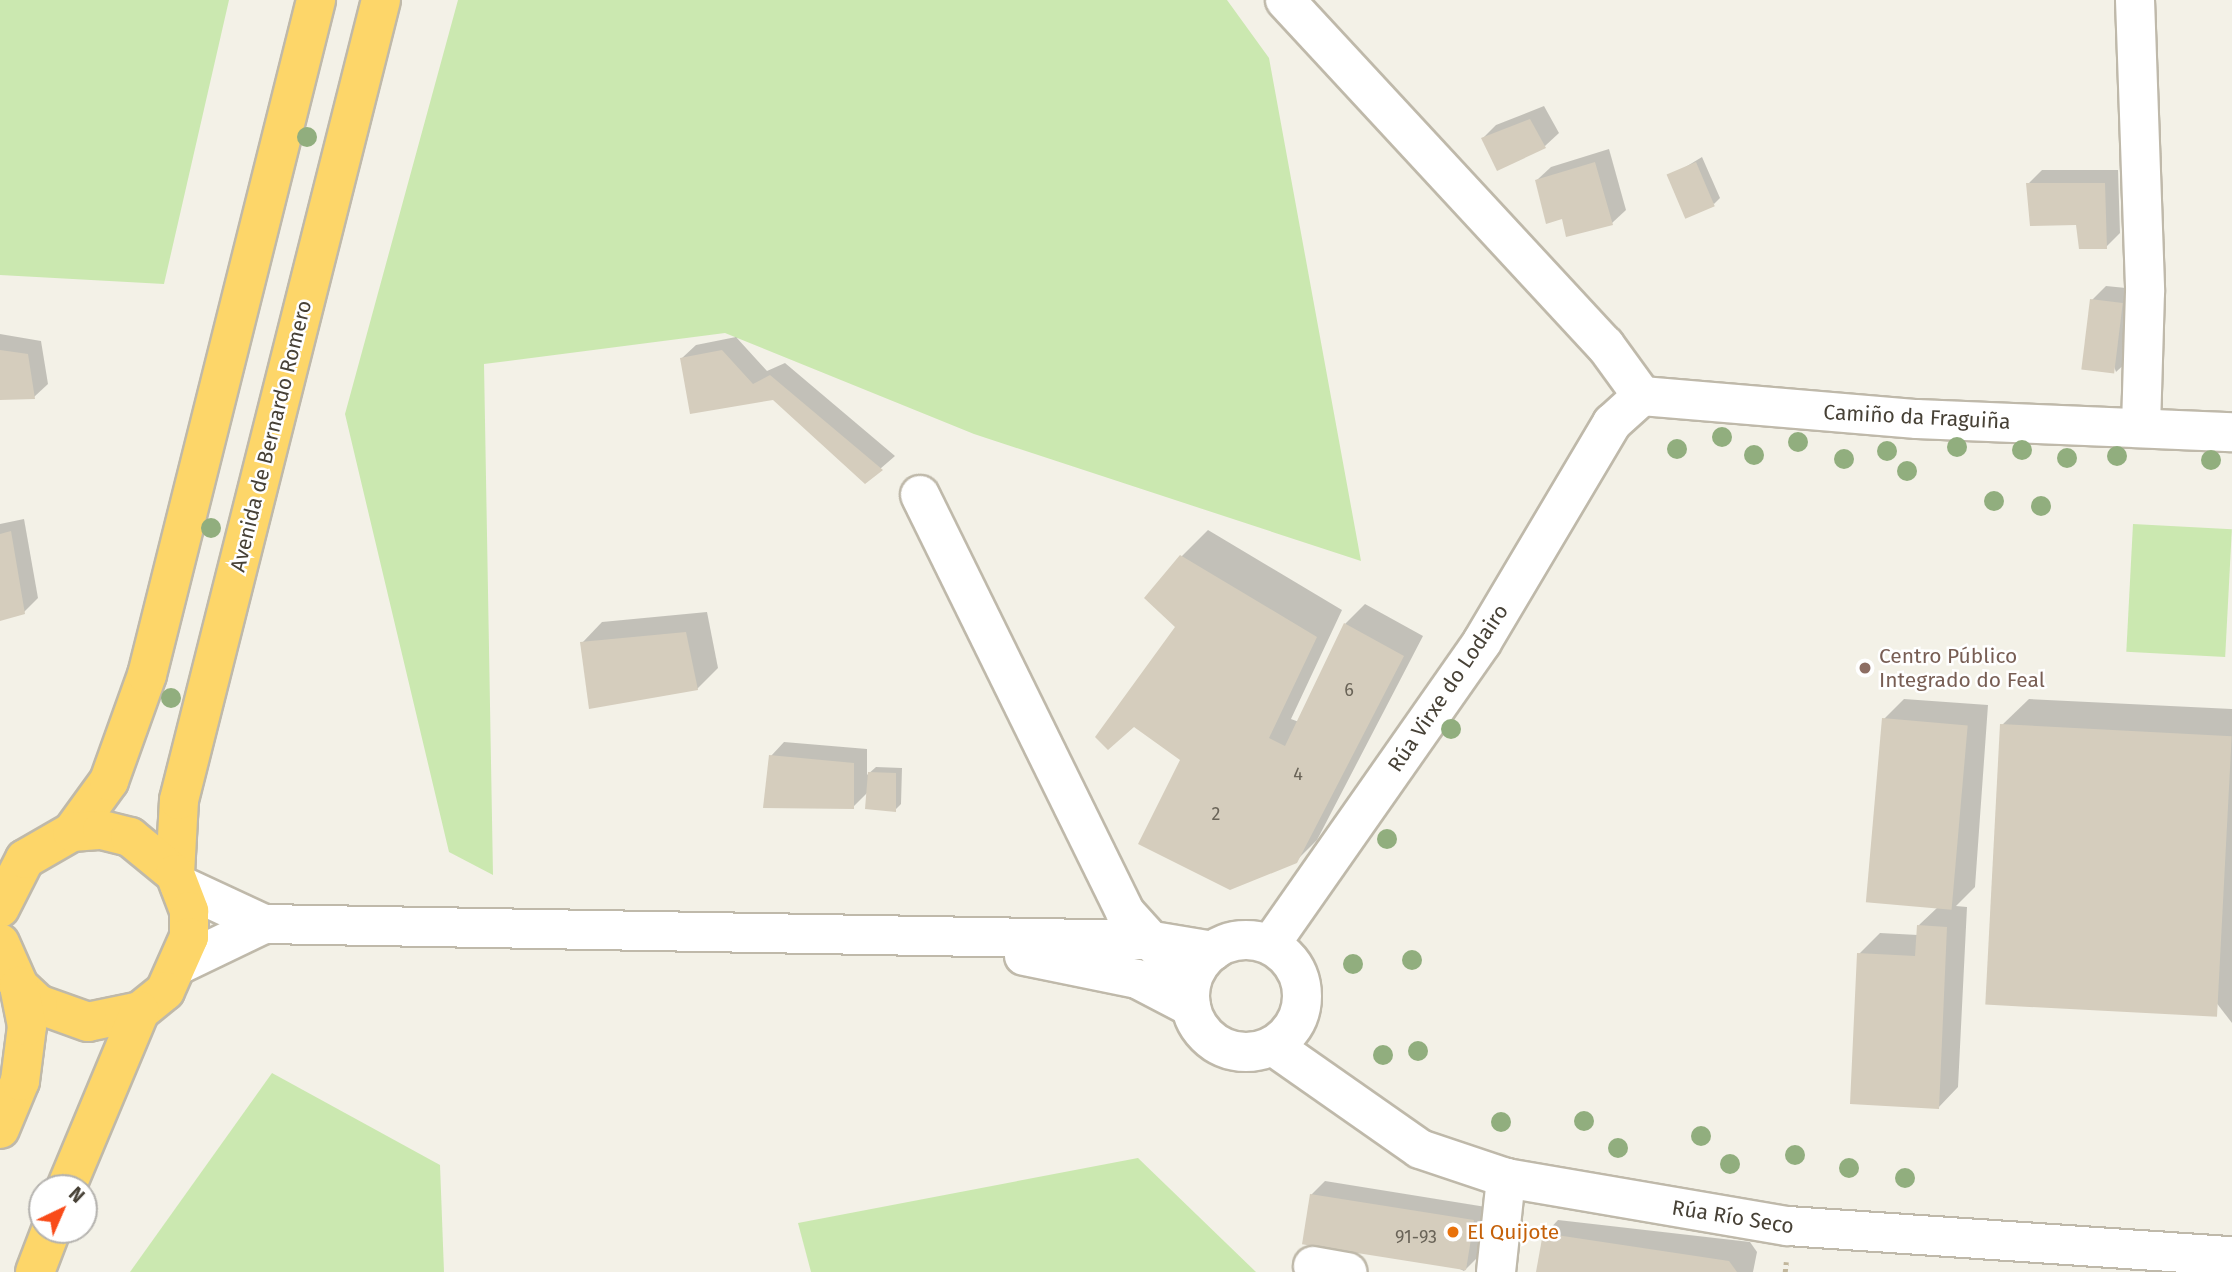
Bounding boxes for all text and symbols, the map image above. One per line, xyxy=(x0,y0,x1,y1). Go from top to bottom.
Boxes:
street label: Avenida de Bernardo Romero xyxy=(225,298,317,574)
street label: Camiño da Fraguiña xyxy=(1823,400,2011,434)
street label: Rúa Virxe do Lodairo xyxy=(1383,599,1513,777)
place label: Centro Público Integrado do Feal xyxy=(1879,643,2045,693)
marker: Centro Público Integrado do Feal xyxy=(1857,660,1873,676)
house number: 6 xyxy=(1344,679,1354,701)
house number: 4 xyxy=(1293,763,1303,785)
house number: 2 xyxy=(1212,803,1220,825)
north arrow xyxy=(28,1174,98,1244)
text: N xyxy=(64,1182,89,1208)
street label: Rúa Río Seco xyxy=(1670,1195,1796,1239)
place label: El Quijote xyxy=(1467,1219,1559,1245)
marker: El Quijote xyxy=(1445,1224,1461,1240)
house number: 91-93 xyxy=(1395,1226,1437,1248)

